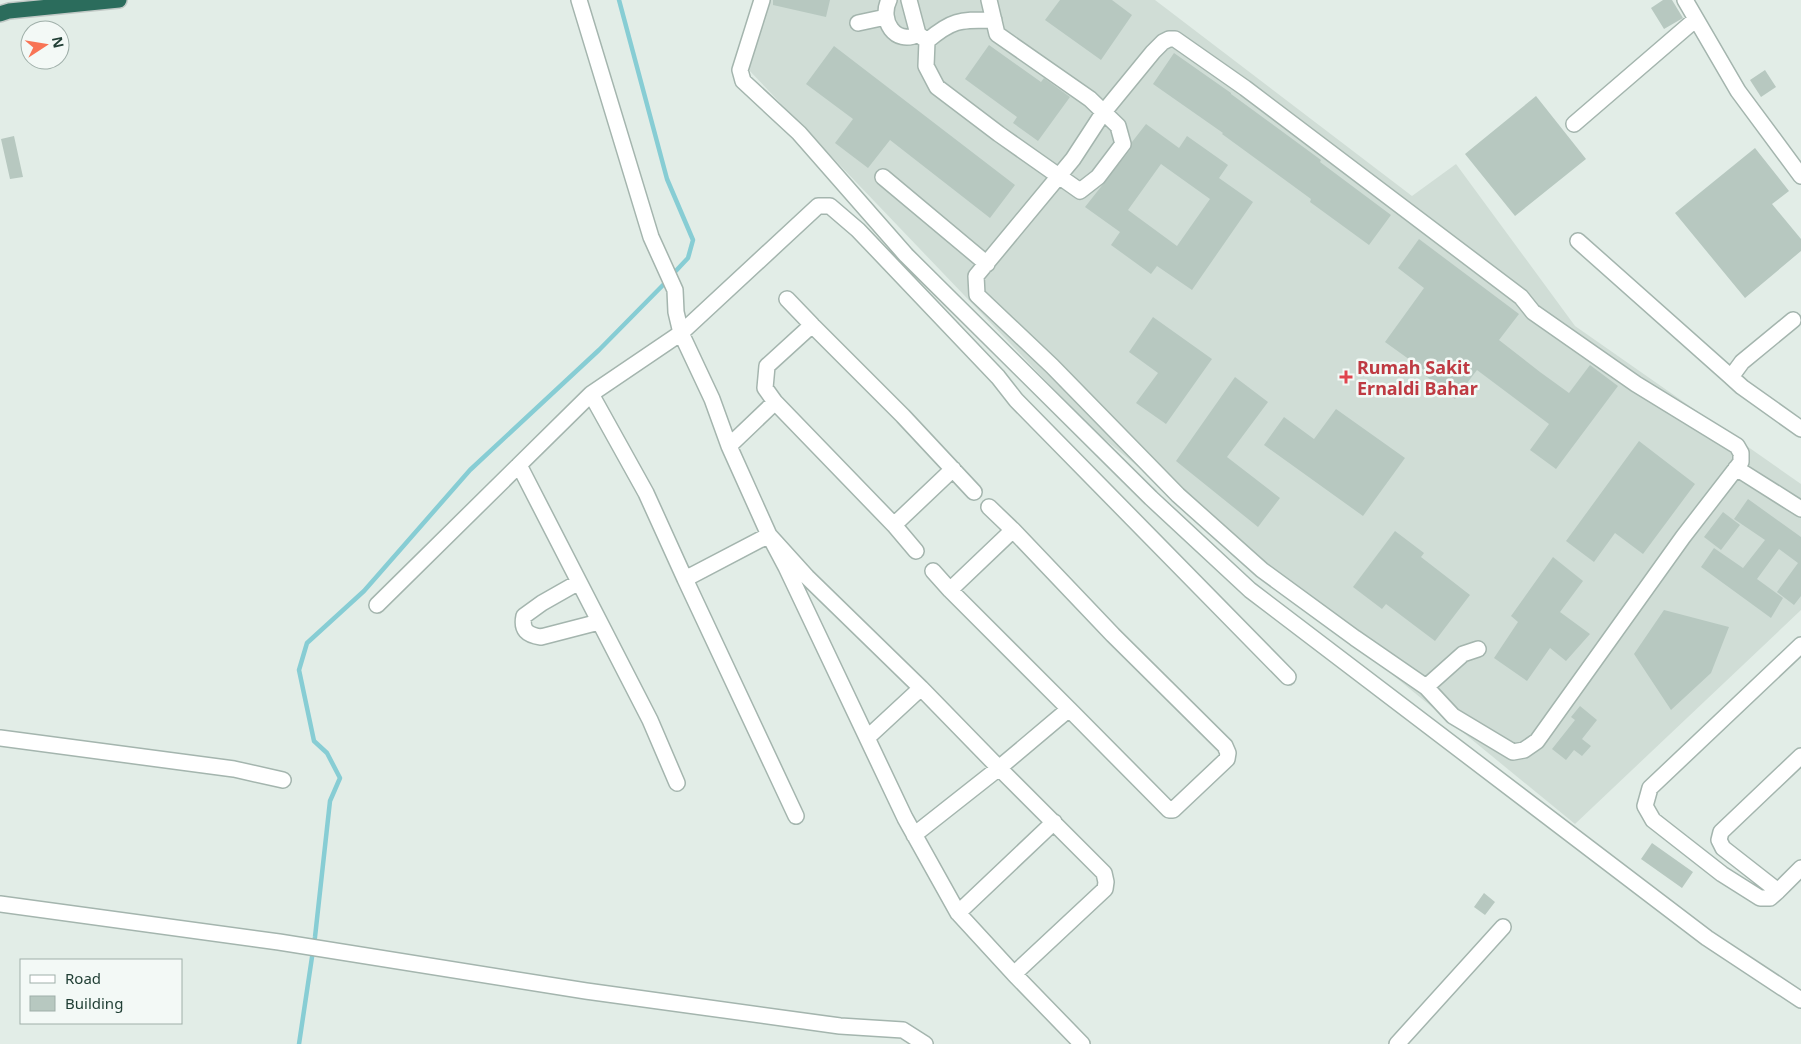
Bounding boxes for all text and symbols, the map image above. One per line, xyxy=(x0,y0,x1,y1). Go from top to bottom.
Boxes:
north arrow xyxy=(20,20,70,70)
text: N xyxy=(48,35,69,50)
place label: Rumah Sakit Ernaldi Bahar xyxy=(1357,355,1478,400)
marker: Rumah Sakit Ernaldi Bahar xyxy=(1339,370,1353,384)
legend xyxy=(20,959,182,1024)
text: Road xyxy=(65,968,101,988)
text: Building xyxy=(65,993,123,1013)

